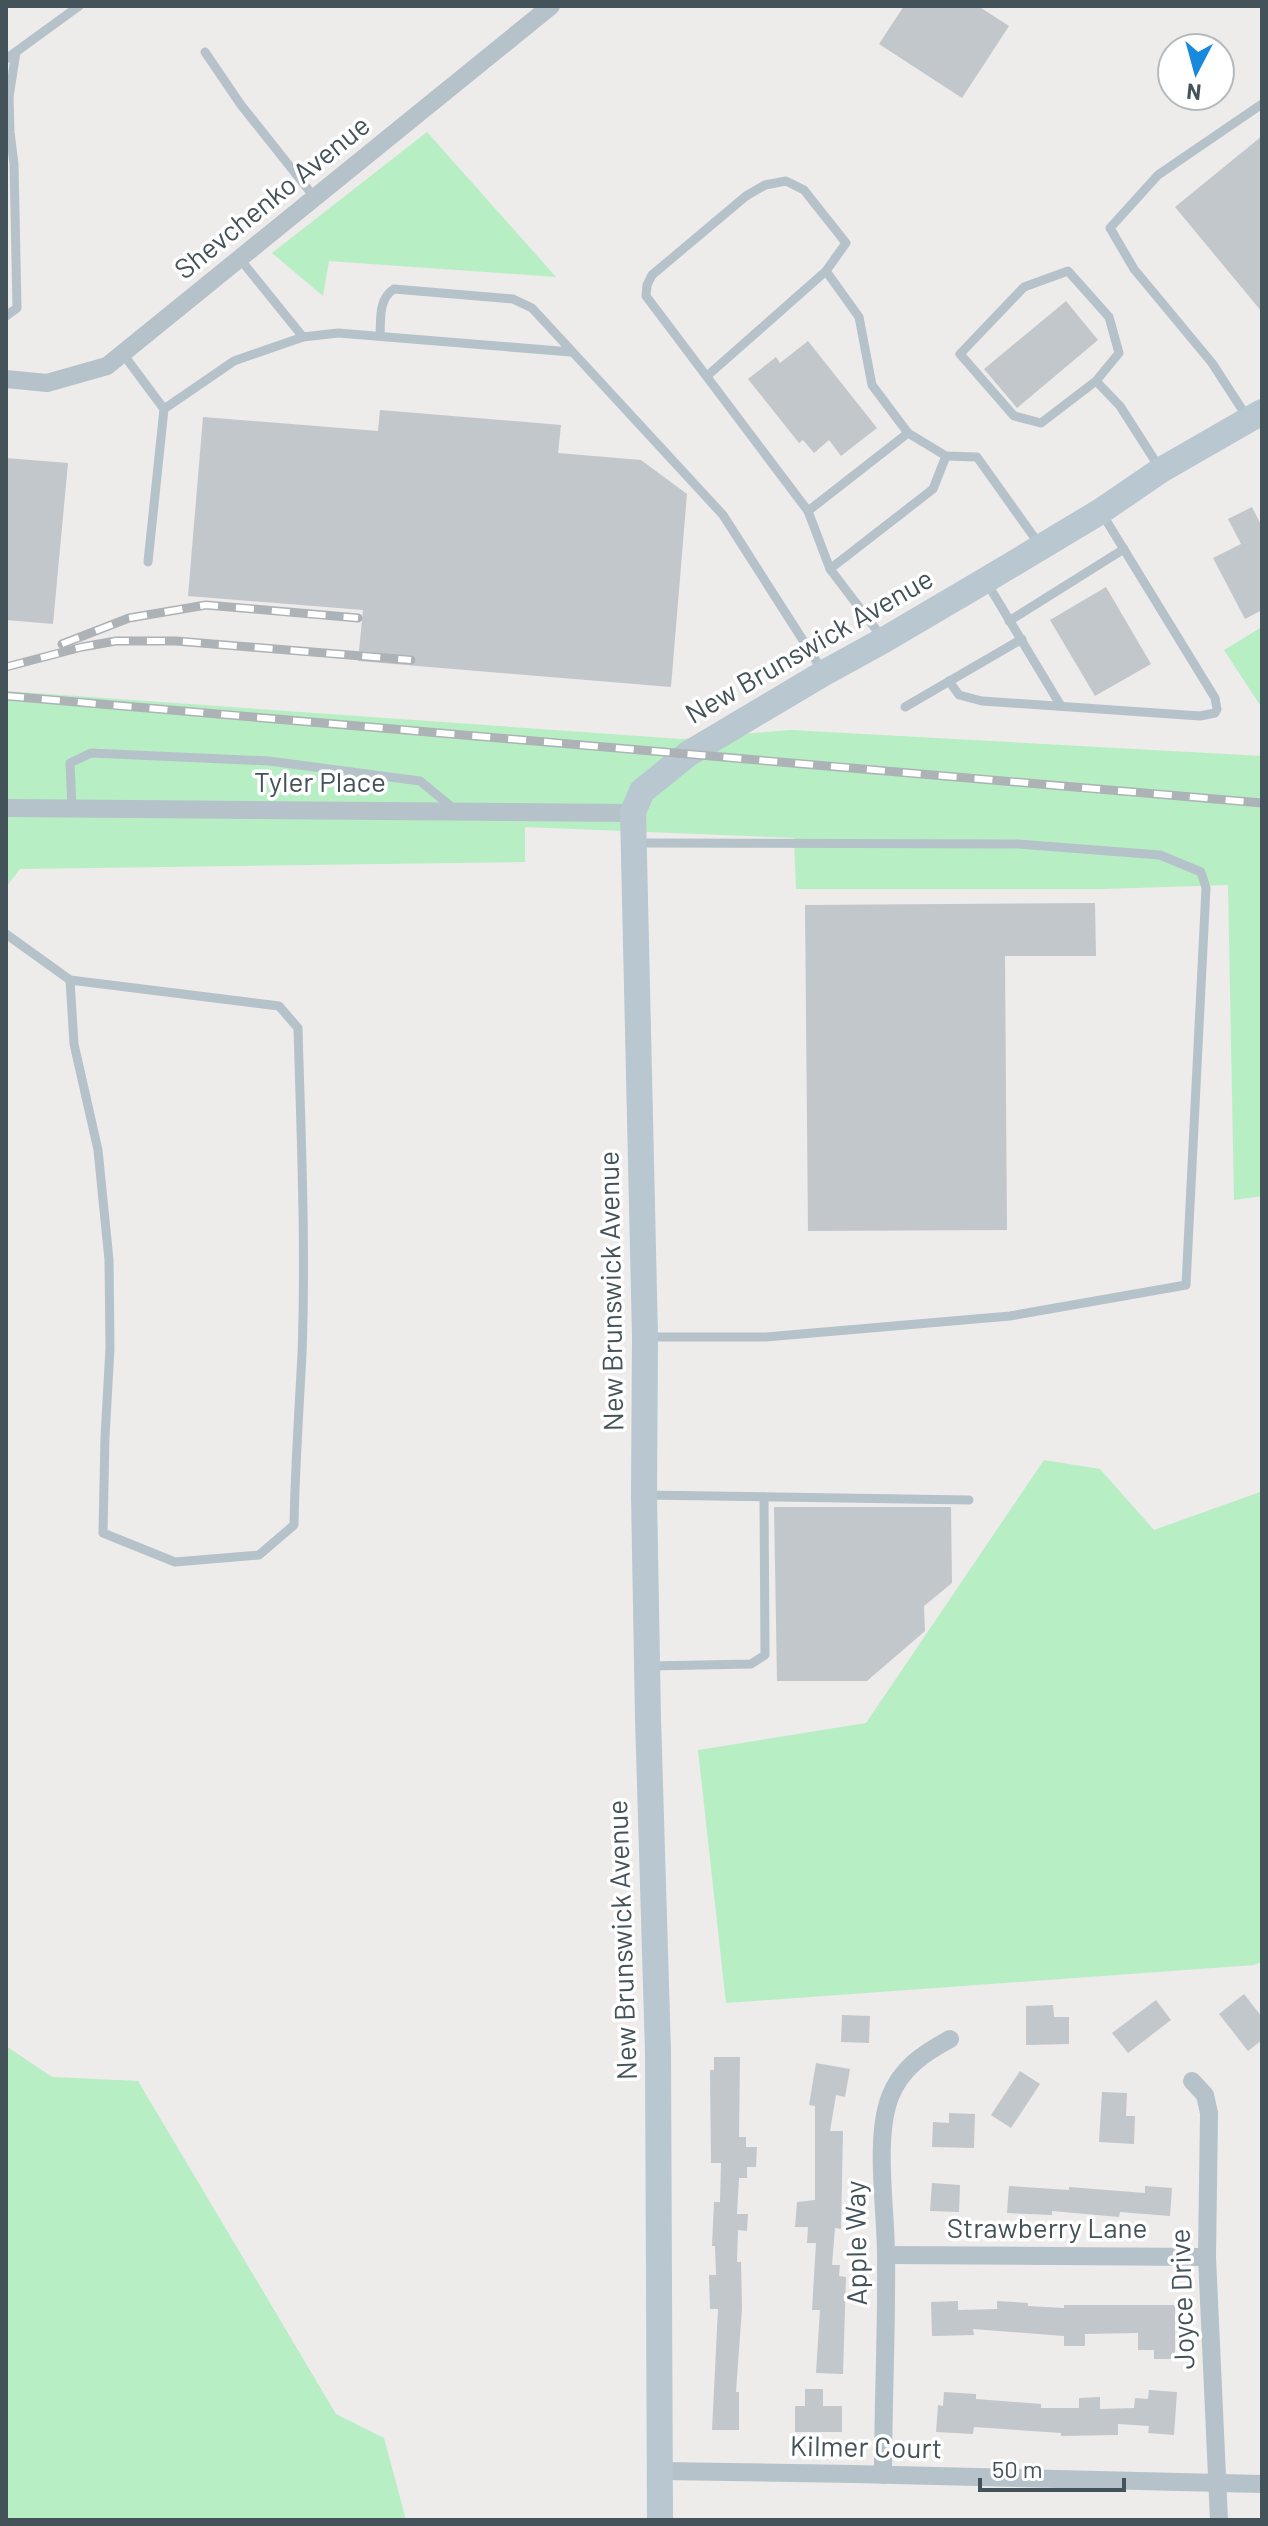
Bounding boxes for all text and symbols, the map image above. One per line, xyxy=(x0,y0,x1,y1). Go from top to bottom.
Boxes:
north arrow xyxy=(1156,32,1236,112)
text: N xyxy=(1185,79,1202,107)
street label: Shevchenko Avenue xyxy=(167,107,376,285)
street label: New Brunswick Avenue xyxy=(679,560,938,730)
street label: Tyler Place xyxy=(254,764,386,798)
street label: New Brunswick Avenue xyxy=(591,1151,629,1431)
street label: New Brunswick Avenue xyxy=(599,1799,643,2081)
street label: Apple Way xyxy=(837,2180,873,2306)
street label: Strawberry Lane xyxy=(947,2210,1147,2244)
street label: Joyce Drive xyxy=(1162,2228,1200,2370)
street label: Kilmer Court xyxy=(790,2428,942,2464)
scale bar xyxy=(980,2442,1124,2492)
text: 50 m xyxy=(992,2454,1043,2483)

